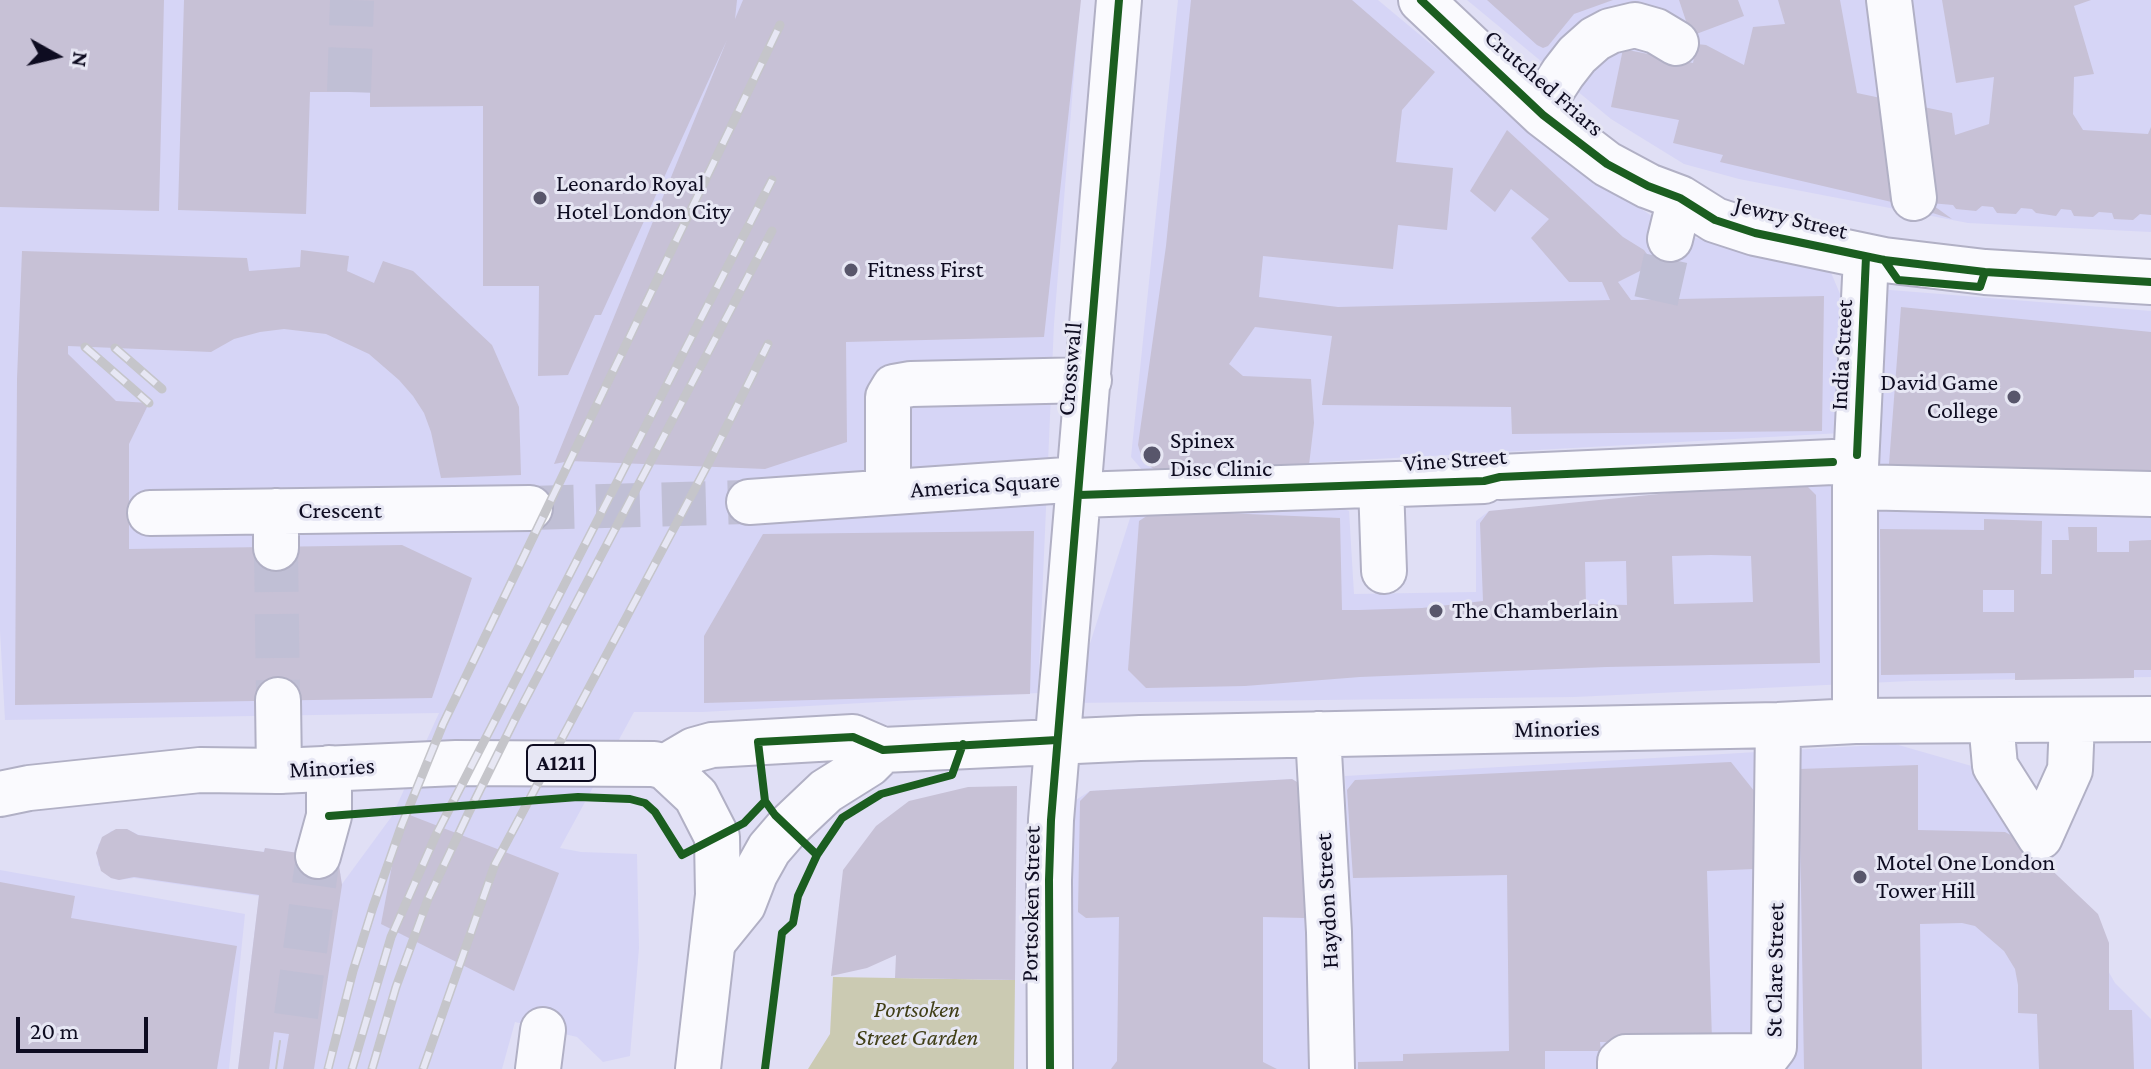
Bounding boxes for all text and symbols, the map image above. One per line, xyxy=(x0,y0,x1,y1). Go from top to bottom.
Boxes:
north arrow xyxy=(16,16,96,96)
street label: Crutched Friars xyxy=(1478,23,1610,143)
text: N xyxy=(67,50,94,69)
place label: Leonardo Royal Hotel London City xyxy=(556,170,731,226)
marker: Leonardo Royal Hotel London City xyxy=(531,189,549,207)
street label: Jewry Street xyxy=(1731,190,1851,246)
place label: Fitness First xyxy=(867,256,983,284)
marker: Fitness First xyxy=(842,261,860,279)
street label: India Street xyxy=(1825,299,1859,411)
street label: Crosswall xyxy=(1052,321,1088,417)
place label: David Game College xyxy=(1880,369,1998,425)
marker: David Game College xyxy=(2005,388,2023,406)
place label: Spinex Disc Clinic xyxy=(1170,427,1272,483)
street label: Vine Street xyxy=(1402,442,1508,478)
marker: Spinex Disc Clinic xyxy=(1141,444,1163,466)
street label: America Square xyxy=(909,465,1061,505)
street label: Crescent xyxy=(298,497,382,525)
place label: The Chamberlain xyxy=(1452,597,1618,625)
marker: The Chamberlain xyxy=(1427,602,1445,620)
street label: Minories xyxy=(1514,714,1600,744)
road number: A1211 xyxy=(527,745,595,781)
street label: Minories xyxy=(288,751,376,785)
street label: Portsoken Street xyxy=(1015,826,1047,982)
street label: Haydon Street xyxy=(1309,832,1345,970)
place label: Motel One London Tower Hill xyxy=(1876,849,2055,905)
marker: Motel One London Tower Hill xyxy=(1851,868,1869,886)
street label: St Clare Street xyxy=(1759,902,1791,1038)
park label: Portsoken Street Garden xyxy=(856,996,978,1052)
scale bar xyxy=(20,1001,152,1051)
text: 20 m xyxy=(30,1017,79,1044)

